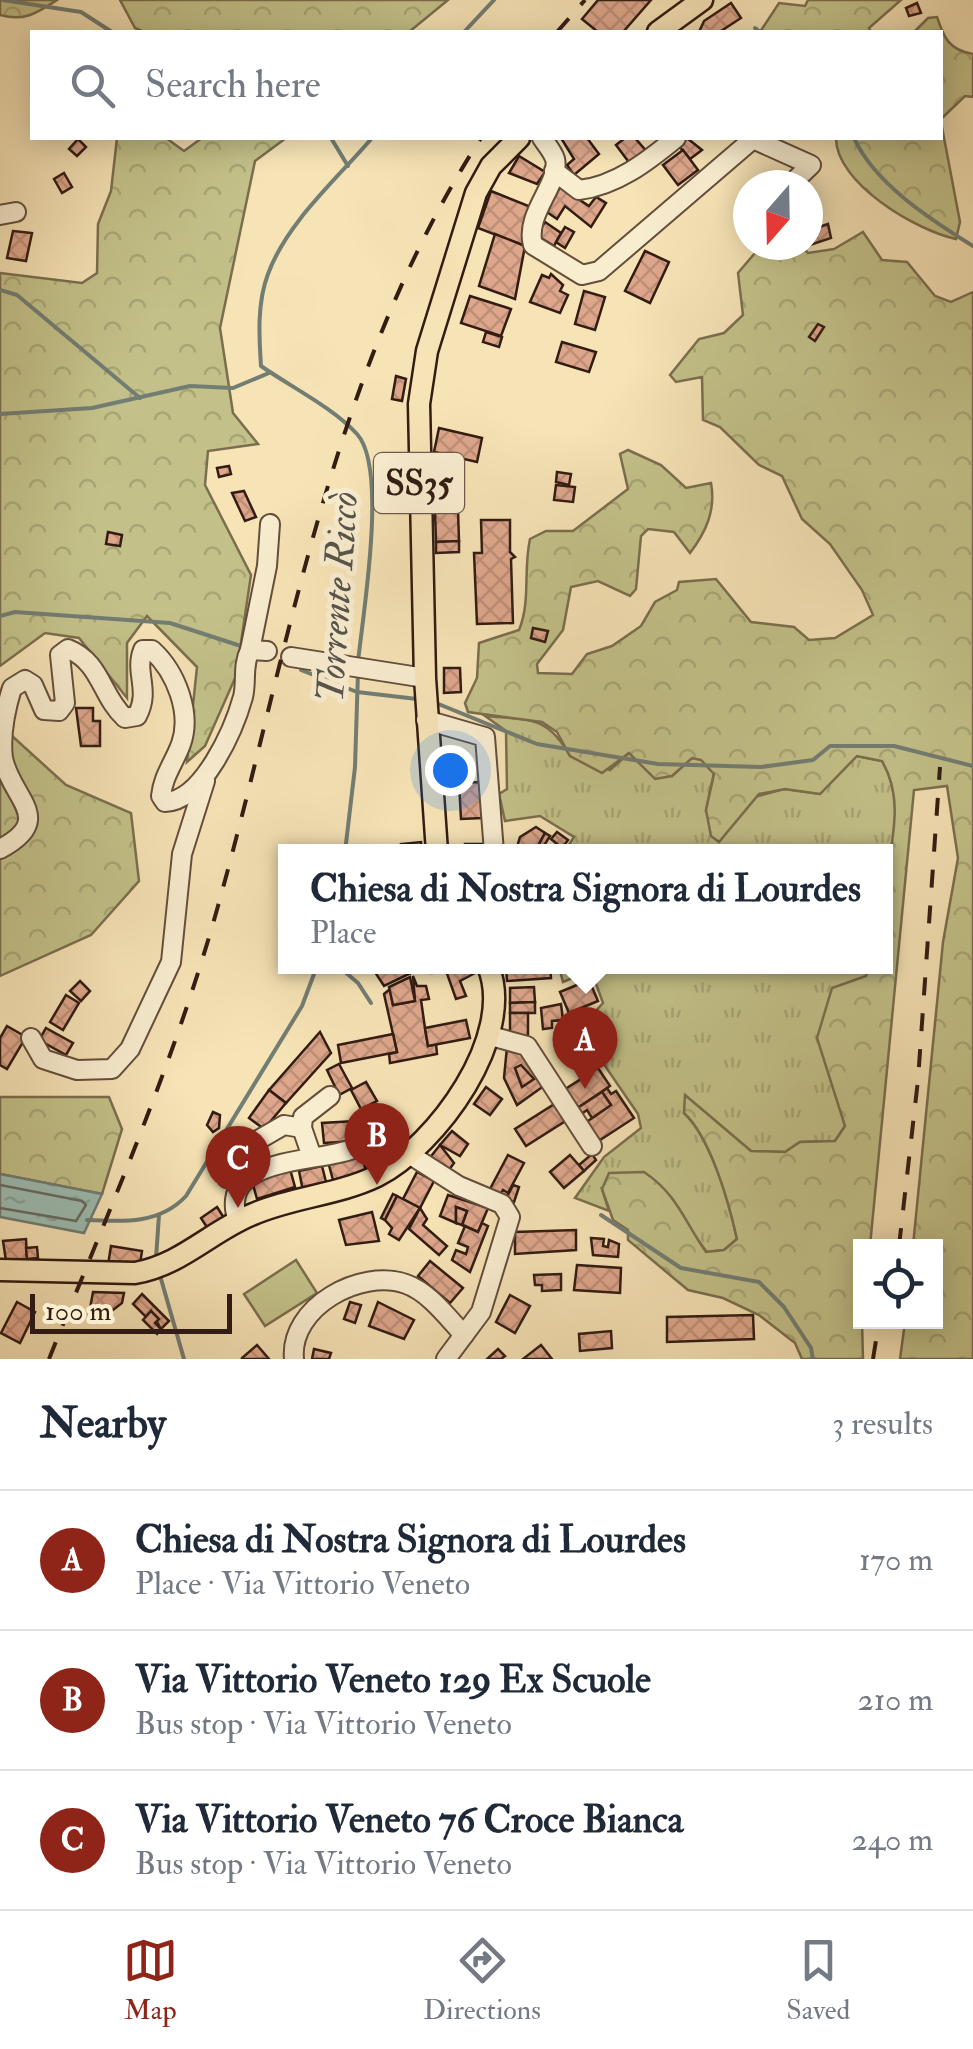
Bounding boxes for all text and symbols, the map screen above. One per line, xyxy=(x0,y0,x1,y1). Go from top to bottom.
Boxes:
search box xyxy=(30,30,943,140)
icon: search xyxy=(65,58,120,113)
text: Search here xyxy=(145,61,321,109)
north arrow xyxy=(733,170,823,260)
road number: SS35 xyxy=(374,453,464,513)
water label: Torrente Riccò xyxy=(305,490,370,704)
your location xyxy=(425,745,476,796)
popup xyxy=(278,844,893,974)
text: Chiesa di Nostra Signora di Lourdes xyxy=(310,865,861,913)
text: Place xyxy=(310,913,376,953)
pin: A xyxy=(552,1006,618,1089)
pin: B xyxy=(344,1102,410,1185)
pin: C xyxy=(206,1126,270,1208)
map controls xyxy=(853,1239,943,1329)
button: locate xyxy=(853,1239,943,1329)
scale bar xyxy=(30,1289,232,1334)
text: 100 m xyxy=(45,1294,111,1329)
text: Nearby xyxy=(40,1398,166,1450)
text: 3 results xyxy=(832,1404,933,1444)
text: Chiesa di Nostra Signora di Lourdes xyxy=(135,1516,686,1564)
text: A xyxy=(62,1540,83,1580)
text: 170 m xyxy=(859,1540,933,1580)
text: Place · Via Vittorio Veneto xyxy=(135,1564,470,1604)
text: Via Vittorio Veneto 129 Ex Scuole xyxy=(135,1656,651,1704)
text: B xyxy=(62,1680,83,1720)
text: 210 m xyxy=(858,1680,933,1720)
text: Bus stop · Via Vittorio Veneto xyxy=(135,1704,512,1744)
text: Via Vittorio Veneto 76 Croce Bianca xyxy=(135,1796,683,1844)
text: C xyxy=(61,1820,84,1860)
text: 240 m xyxy=(852,1820,933,1860)
text: Bus stop · Via Vittorio Veneto xyxy=(135,1844,512,1884)
tab: Map xyxy=(123,1933,178,2028)
tab: Directions xyxy=(423,1933,541,2028)
tab: Saved xyxy=(786,1933,850,2028)

